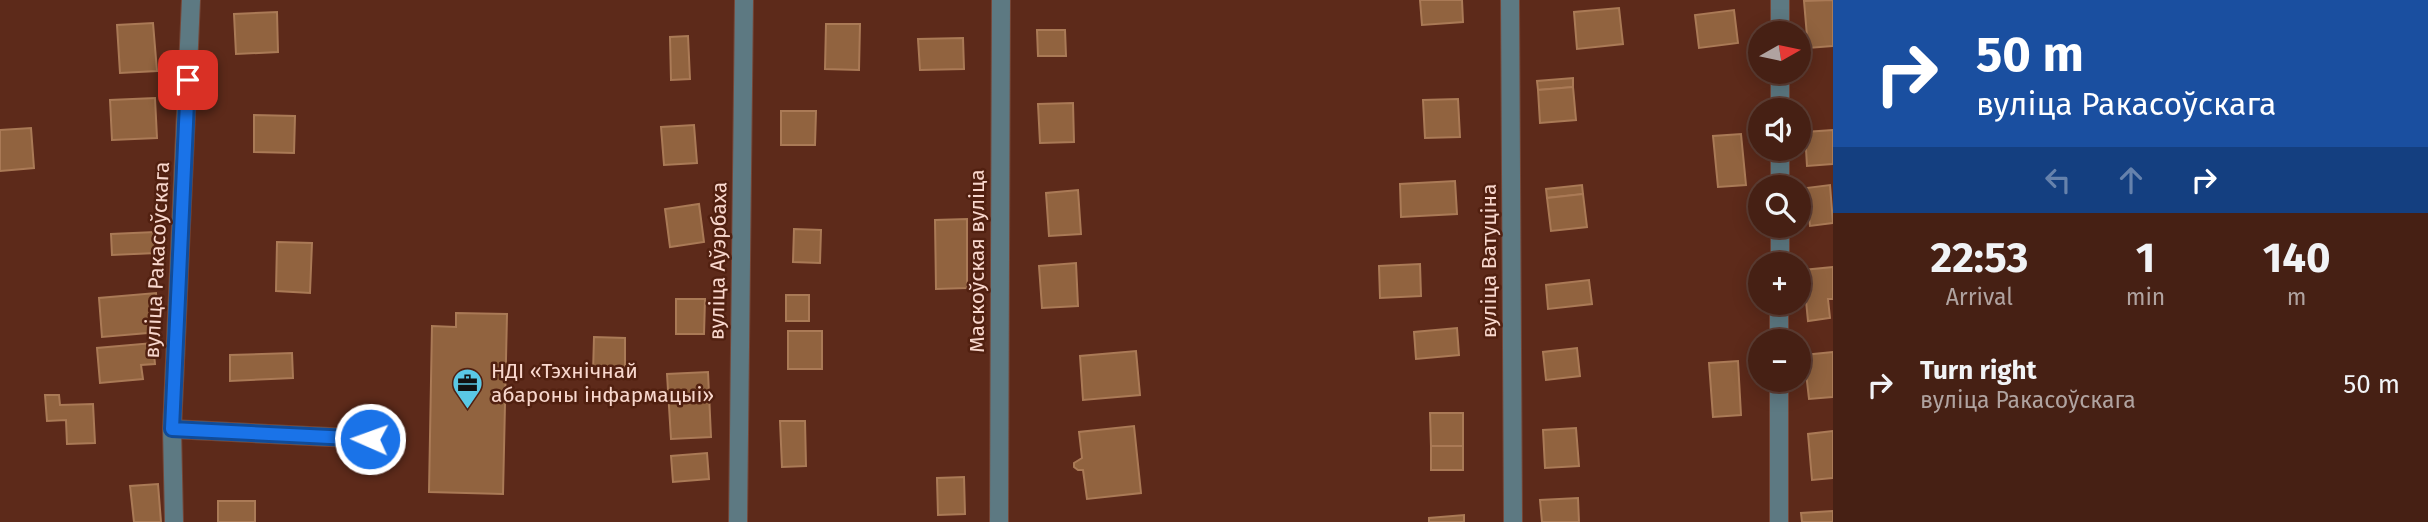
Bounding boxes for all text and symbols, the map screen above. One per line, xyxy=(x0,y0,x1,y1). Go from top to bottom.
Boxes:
north arrow xyxy=(1748,21,1811,84)
map controls xyxy=(1748,21,1811,392)
text: 50 m xyxy=(1976,25,2084,84)
icon: right xyxy=(1861,28,1952,119)
pin xyxy=(158,50,218,110)
icon: arrive xyxy=(169,61,207,99)
text: вуліца Ракасоўскага xyxy=(1976,85,2276,123)
button: sound xyxy=(1748,98,1811,161)
street label: вуліца Ракасоўскага xyxy=(139,161,175,359)
icon: left xyxy=(2039,161,2077,199)
icon: ahead xyxy=(2112,161,2150,199)
icon: right xyxy=(2185,161,2223,199)
street label: Маскоўская вуліца xyxy=(964,169,990,353)
button: search xyxy=(1748,175,1811,238)
street label: вуліца Аўэрбаха xyxy=(704,182,732,340)
street label: вуліца Ватуціна xyxy=(1476,184,1502,338)
text: 22:53 xyxy=(1930,233,2028,283)
text: 1 xyxy=(2136,233,2155,283)
text: 140 xyxy=(2263,233,2331,283)
button: + xyxy=(1748,252,1811,315)
text: Arrival xyxy=(1946,283,2013,311)
text: min xyxy=(2126,283,2165,311)
text: m xyxy=(2287,283,2307,311)
button: − xyxy=(1748,329,1811,392)
text: Turn right xyxy=(1920,355,2037,386)
place label: НДІ «Тэхнічнай абароны інфармацыі» xyxy=(491,358,714,408)
office icon: НДІ «Тэхнічнай абароны інфармацыі» xyxy=(451,366,485,410)
icon: right xyxy=(1861,366,1899,404)
text: 50 m xyxy=(2343,369,2400,400)
text: вуліца Ракасоўскага xyxy=(1920,386,2136,414)
position arrow xyxy=(333,402,407,476)

